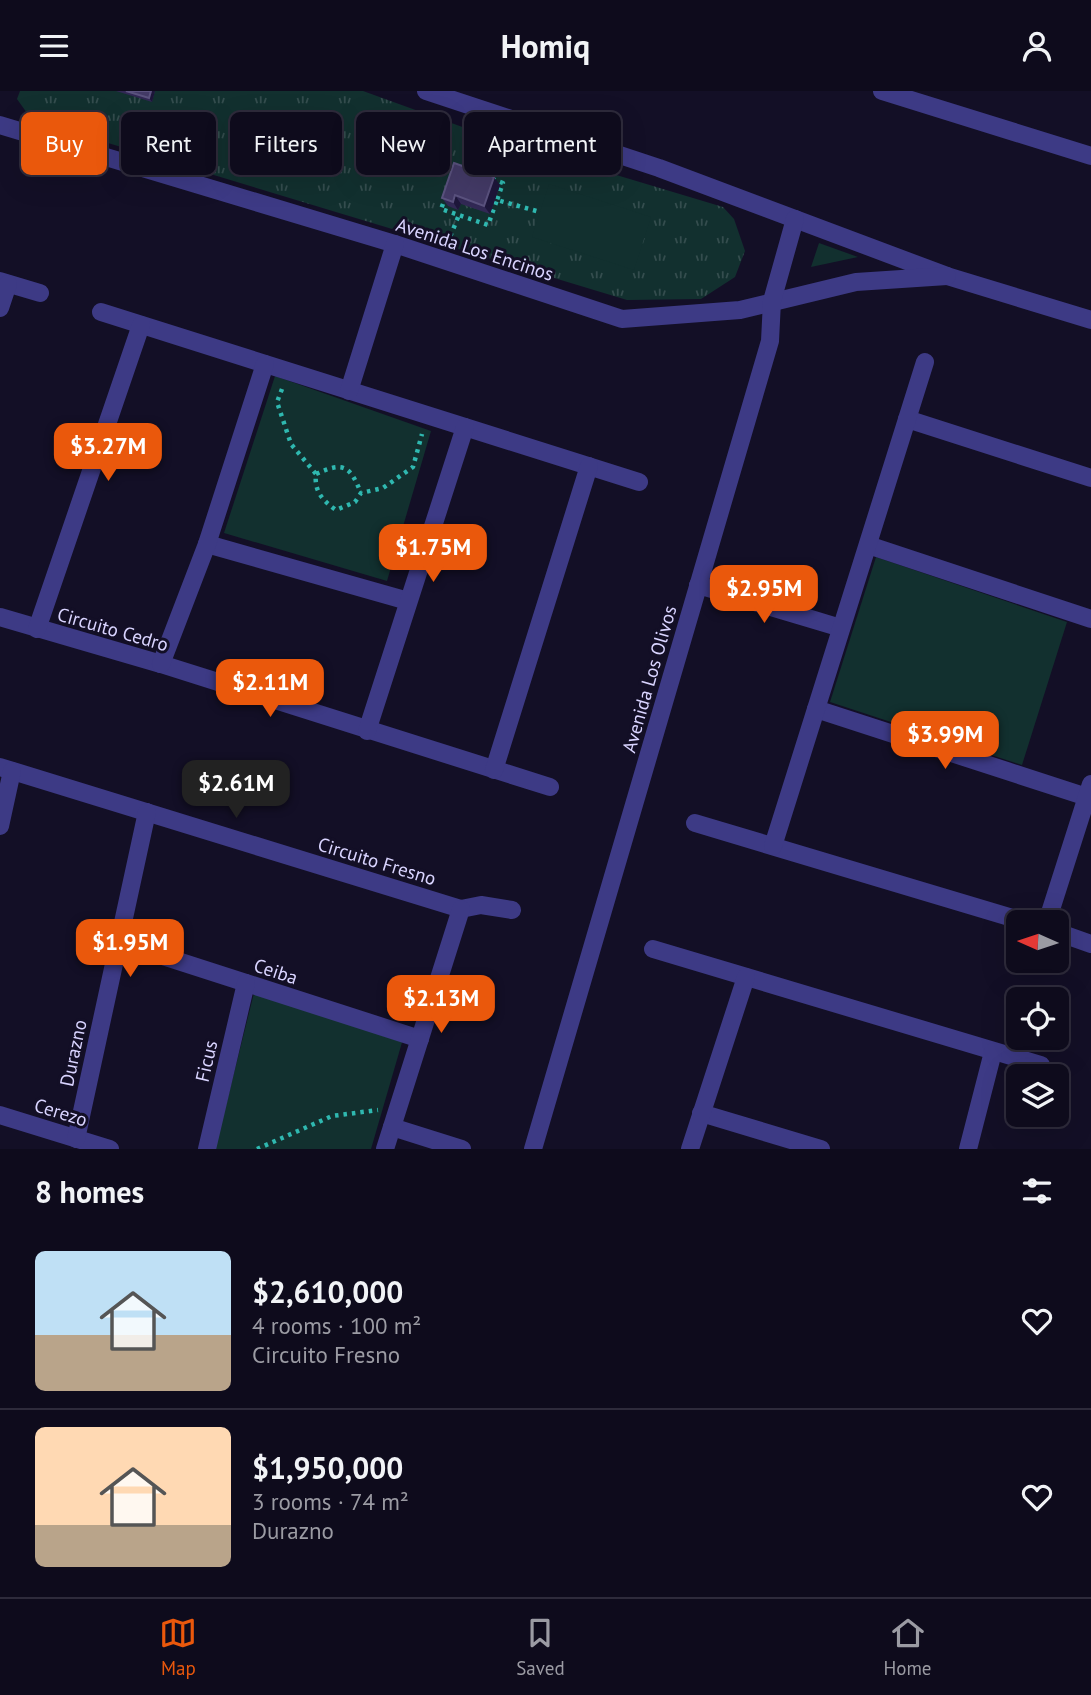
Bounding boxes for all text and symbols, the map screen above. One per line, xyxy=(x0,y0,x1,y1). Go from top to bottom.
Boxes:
text: Homiq xyxy=(501,25,590,67)
icon: menu xyxy=(35,27,73,65)
icon: person xyxy=(1018,27,1056,65)
chip: Buy xyxy=(21,112,107,175)
chip: Rent xyxy=(121,112,216,175)
chip: Filters xyxy=(230,112,342,175)
chip: New xyxy=(356,112,450,175)
chip: Apartment xyxy=(464,112,621,175)
street label: Avenida Los Encinos xyxy=(393,212,557,286)
pin: $3.27M xyxy=(51,423,165,483)
text: $3.27M xyxy=(70,431,146,460)
pin: $1.75M xyxy=(376,525,490,584)
text: $1.75M xyxy=(395,532,471,561)
pin: $2.95M xyxy=(707,566,821,625)
text: $2.95M xyxy=(726,573,802,602)
street label: Circuito Cedro xyxy=(55,602,171,656)
street label: Avenida Los Olivos xyxy=(617,603,681,755)
pin: $2.11M xyxy=(213,659,327,719)
text: $2.11M xyxy=(232,667,308,696)
pin: $3.99M xyxy=(888,711,1002,771)
text: $3.99M xyxy=(907,719,983,748)
pin: $2.61M xyxy=(179,761,293,820)
text: $2.61M xyxy=(198,768,274,797)
street label: Circuito Fresno xyxy=(315,832,439,890)
north arrow xyxy=(1006,910,1069,973)
map controls xyxy=(1006,910,1069,1127)
pin: $1.95M xyxy=(73,919,187,979)
text: $1.95M xyxy=(92,927,168,956)
street label: Ceiba xyxy=(251,953,301,989)
pin: $2.13M xyxy=(384,975,498,1035)
text: $2.13M xyxy=(403,983,479,1012)
button: locate xyxy=(1006,987,1069,1050)
street label: Durazno xyxy=(54,1017,92,1089)
street label: Ficus xyxy=(190,1038,222,1084)
button: layers xyxy=(1006,1064,1069,1127)
street label: Cerezo xyxy=(32,1093,90,1131)
text: 8 homes xyxy=(35,1172,144,1211)
icon: filters xyxy=(1018,1172,1056,1210)
text: $2,610,000 xyxy=(252,1272,403,1311)
icon: home xyxy=(91,1279,175,1363)
icon: heart xyxy=(1018,1302,1056,1340)
text: 4 rooms · 100 m² xyxy=(252,1311,421,1340)
text: Circuito Fresno xyxy=(252,1340,400,1369)
text: $1,950,000 xyxy=(252,1448,403,1487)
icon: home xyxy=(91,1455,175,1539)
icon: heart xyxy=(1018,1478,1056,1516)
text: 3 rooms · 74 m² xyxy=(252,1487,409,1516)
text: Durazno xyxy=(252,1516,334,1545)
tab: Map xyxy=(159,1614,197,1680)
tab: Saved xyxy=(516,1614,565,1680)
tab: Home xyxy=(883,1614,932,1680)

